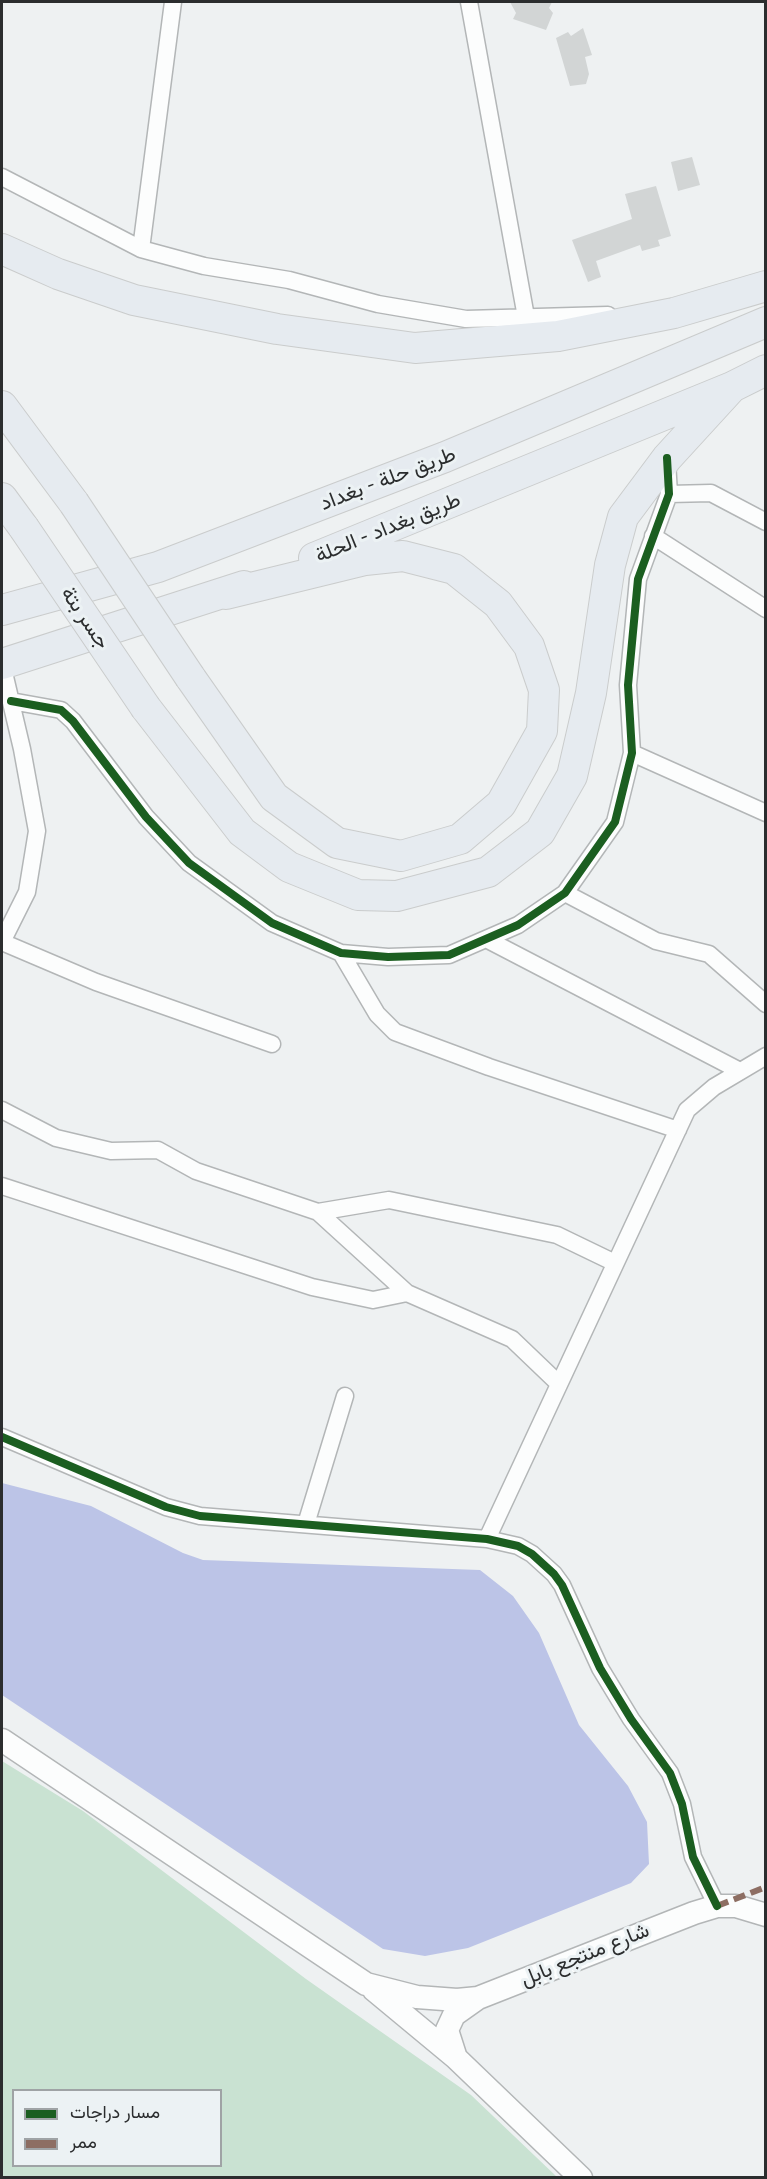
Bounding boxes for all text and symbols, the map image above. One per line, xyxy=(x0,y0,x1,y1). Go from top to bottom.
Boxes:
street label: طريق حلة - بغداد xyxy=(317,442,459,516)
street label: طريق بغداد - الحلة xyxy=(312,487,464,569)
street label: جسر بتة xyxy=(55,582,115,654)
street label: شارع منتجع بابل xyxy=(517,1918,653,1992)
legend xyxy=(12,2089,222,2167)
text: مسار دراجات xyxy=(70,2100,160,2123)
text: ممر xyxy=(70,2130,97,2153)

